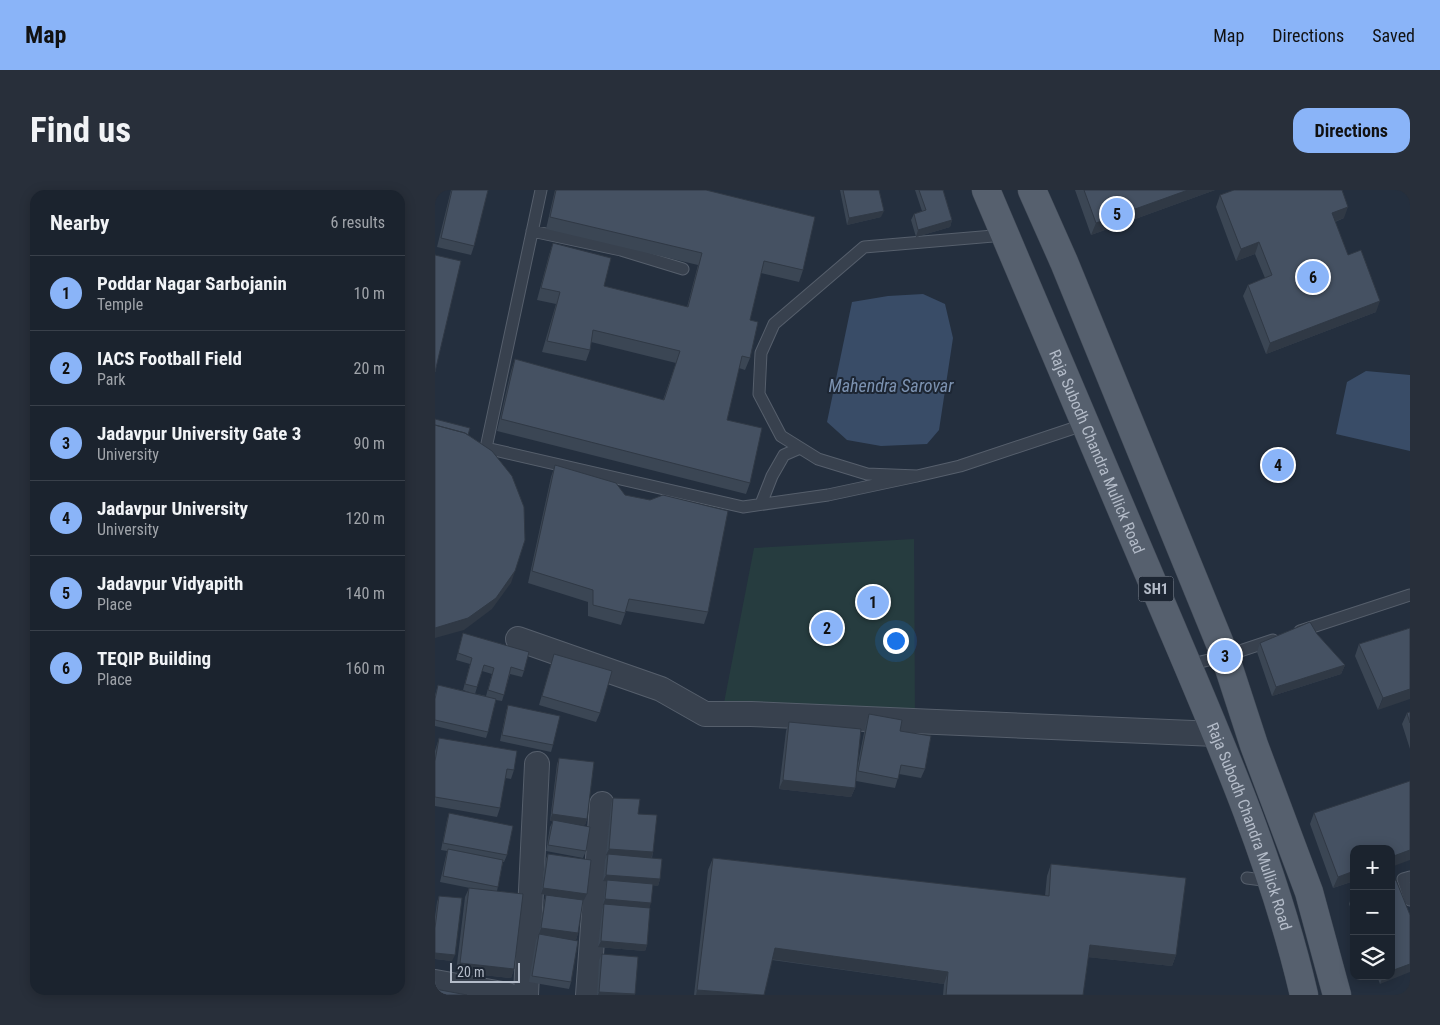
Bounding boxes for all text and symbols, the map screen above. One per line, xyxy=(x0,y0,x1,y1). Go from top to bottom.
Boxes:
text: Map xyxy=(25,21,66,49)
text: Map xyxy=(1213,25,1244,46)
text: Directions xyxy=(1272,25,1344,46)
text: Saved xyxy=(1372,25,1415,46)
button: Directions xyxy=(1293,108,1410,153)
text: Find us xyxy=(30,110,131,151)
pin: 5 xyxy=(1101,195,1133,233)
text: Nearby xyxy=(50,211,109,235)
text: 6 results xyxy=(330,213,385,232)
pin: 6 xyxy=(1297,258,1329,296)
text: Poddar Nagar Sarbojanin xyxy=(97,272,287,295)
text: 1 xyxy=(62,284,70,303)
text: 10 m xyxy=(353,284,385,303)
text: Temple xyxy=(97,295,143,314)
street label: Raja Subodh Chandra Mullick Road xyxy=(1046,346,1149,556)
text: IACS Football Field xyxy=(97,347,242,370)
text: 2 xyxy=(62,359,70,378)
text: 20 m xyxy=(353,359,385,378)
text: Park xyxy=(97,370,126,389)
water label: Mahendra Sarovar xyxy=(829,375,954,396)
text: Jadavpur University Gate 3 xyxy=(97,422,301,445)
text: 3 xyxy=(62,434,70,453)
text: 90 m xyxy=(353,434,385,453)
text: University xyxy=(97,445,159,464)
pin: 4 xyxy=(1262,446,1294,484)
text: Jadavpur University xyxy=(97,497,248,520)
text: 4 xyxy=(62,509,70,528)
text: 120 m xyxy=(346,509,385,528)
text: University xyxy=(97,520,159,539)
text: Jadavpur Vidyapith xyxy=(97,572,243,595)
road number: SH1 xyxy=(1139,576,1173,602)
pin: 1 xyxy=(857,583,889,621)
text: 5 xyxy=(62,584,70,603)
text: 140 m xyxy=(346,584,385,603)
text: Place xyxy=(97,595,132,614)
pin: 2 xyxy=(811,609,843,647)
your location xyxy=(883,628,909,654)
pin: 3 xyxy=(1209,637,1241,675)
text: TEQIP Building xyxy=(97,647,211,670)
text: 6 xyxy=(62,659,70,678)
text: 160 m xyxy=(346,659,385,678)
text: Place xyxy=(97,670,132,689)
street label: Raja Subodh Chandra Mullick Road xyxy=(1203,720,1296,932)
map controls xyxy=(1350,845,1395,980)
button: + xyxy=(1350,845,1395,890)
button: − xyxy=(1350,890,1395,935)
button: layers xyxy=(1350,935,1395,980)
scale bar xyxy=(450,960,520,983)
text: 20 m xyxy=(457,964,485,980)

